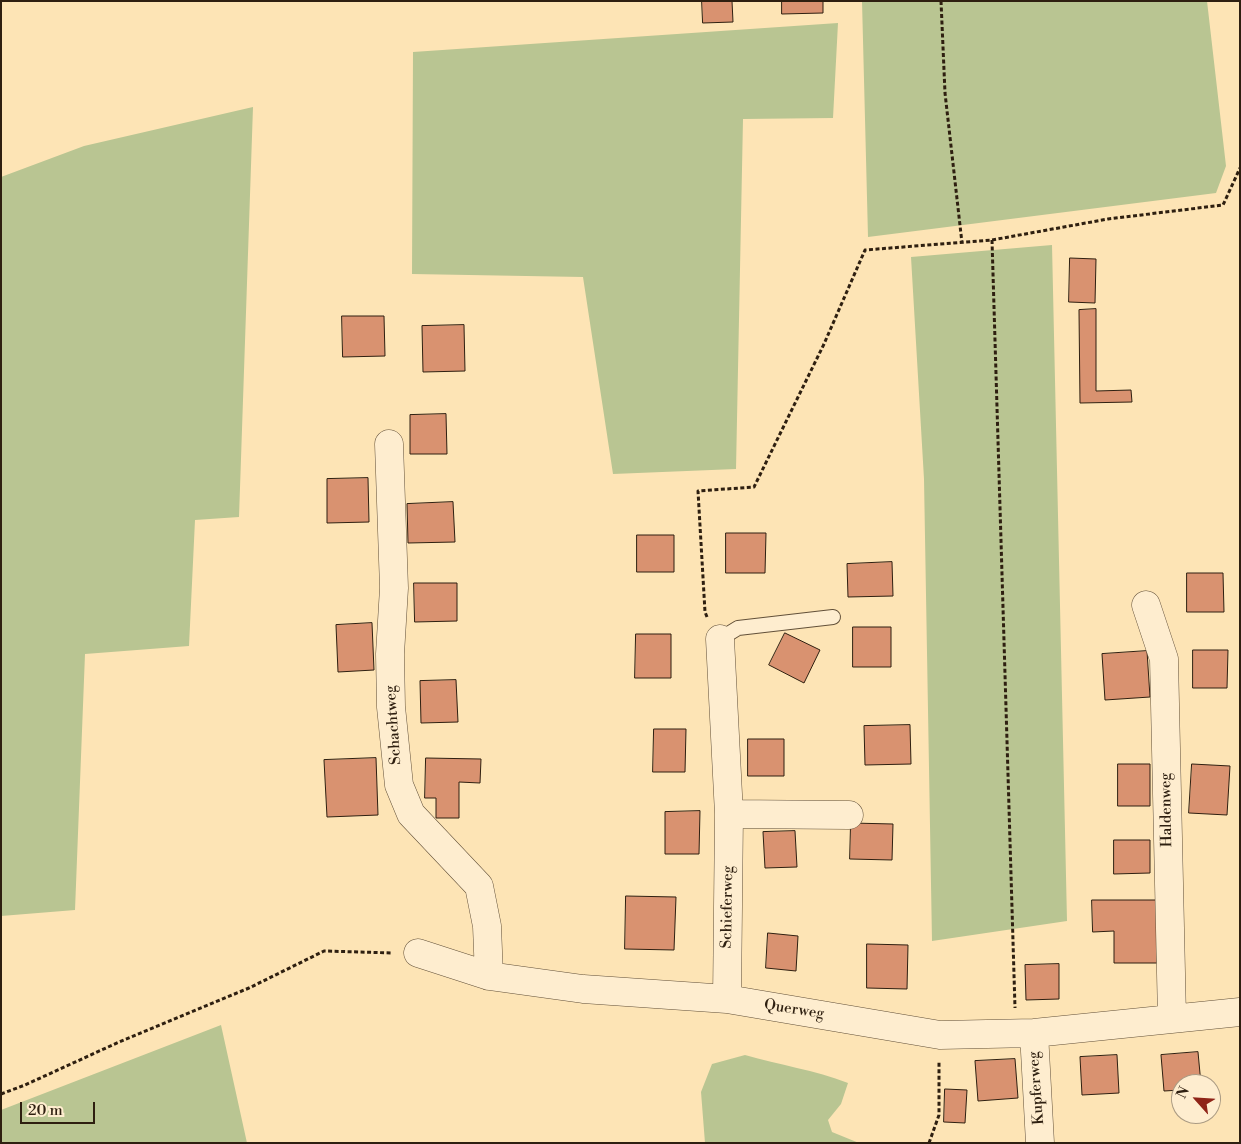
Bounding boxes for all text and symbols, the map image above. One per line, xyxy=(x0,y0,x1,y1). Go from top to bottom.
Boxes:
street label: Schachtweg xyxy=(382,685,406,765)
street label: Haldenweg xyxy=(1157,773,1177,847)
street label: Schieferweg xyxy=(718,865,738,949)
street label: Querweg xyxy=(763,996,825,1024)
street label: Kupferweg xyxy=(1025,1051,1049,1125)
north arrow xyxy=(1171,1074,1221,1124)
text: N xyxy=(1173,1084,1194,1102)
scale bar xyxy=(22,1092,98,1124)
text: 20 m xyxy=(28,1101,63,1120)

